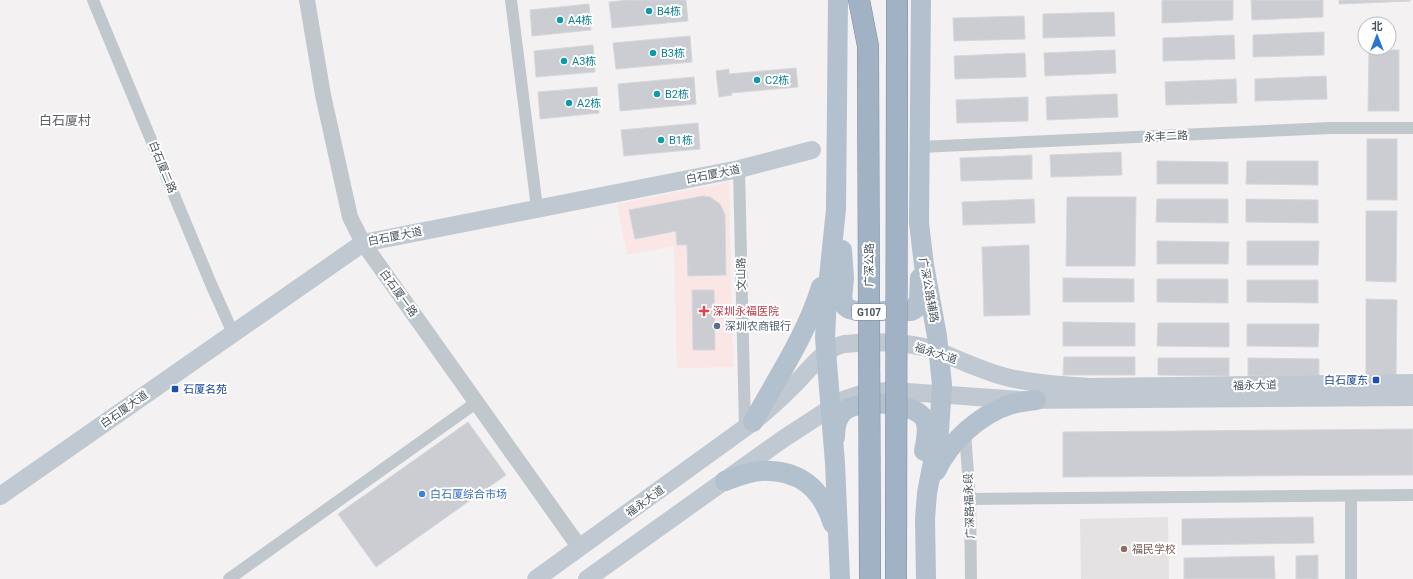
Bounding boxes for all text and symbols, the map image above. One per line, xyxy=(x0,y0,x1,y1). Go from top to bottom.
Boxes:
place label: B4栋 xyxy=(657,5,681,18)
marker: B4栋 xyxy=(644,6,654,16)
place label: A4栋 xyxy=(568,14,592,27)
marker: A4栋 xyxy=(555,15,565,25)
north arrow xyxy=(1357,16,1397,56)
text: 北 xyxy=(1372,20,1383,33)
place label: B3栋 xyxy=(661,47,685,60)
marker: B3栋 xyxy=(648,48,658,58)
place label: A3栋 xyxy=(572,55,596,68)
marker: A3栋 xyxy=(559,56,569,66)
place label: C2栋 xyxy=(765,74,789,87)
marker: C2栋 xyxy=(752,75,762,85)
place label: B2栋 xyxy=(665,88,689,101)
marker: B2栋 xyxy=(652,89,662,99)
place label: A2栋 xyxy=(577,97,601,110)
marker: A2栋 xyxy=(564,98,574,108)
district label: 白石厦村 xyxy=(39,113,91,128)
street label: 永丰二路 xyxy=(1144,129,1188,144)
place label: B1栋 xyxy=(669,134,693,147)
marker: B1栋 xyxy=(656,135,666,145)
street label: 白石厦二路 xyxy=(146,139,179,195)
street label: 白石厦大道 xyxy=(685,163,741,186)
street label: 白石厦大道 xyxy=(367,225,423,248)
street label: 广深公路 xyxy=(863,243,876,287)
street label: 广深公路辅路 xyxy=(916,256,941,324)
street label: 文山路 xyxy=(735,257,748,291)
street label: 白石厦一路 xyxy=(377,267,420,319)
road number: G107 xyxy=(852,304,886,320)
marker: 深圳永福医院 xyxy=(698,305,710,317)
place label: 深圳永福医院 xyxy=(713,305,779,318)
place label: 深圳农商银行 xyxy=(725,320,791,333)
marker: 深圳农商银行 xyxy=(712,321,722,331)
street label: 福永大道 xyxy=(913,340,959,366)
place label: 白石厦东 xyxy=(1324,374,1368,387)
marker: 白石厦东 xyxy=(1371,375,1381,385)
street label: 福永大道 xyxy=(1233,379,1277,392)
place label: 石厦名苑 xyxy=(183,383,227,396)
marker: 石厦名苑 xyxy=(170,384,180,394)
street label: 白石厦大道 xyxy=(98,388,151,431)
street label: 广深路福永段 xyxy=(962,473,977,539)
street label: 福永大道 xyxy=(624,483,667,520)
place label: 白石厦综合市场 xyxy=(430,488,507,501)
marker: 白石厦综合市场 xyxy=(417,489,427,499)
place label: 福民学校 xyxy=(1132,543,1176,556)
marker: 福民学校 xyxy=(1119,544,1129,554)

